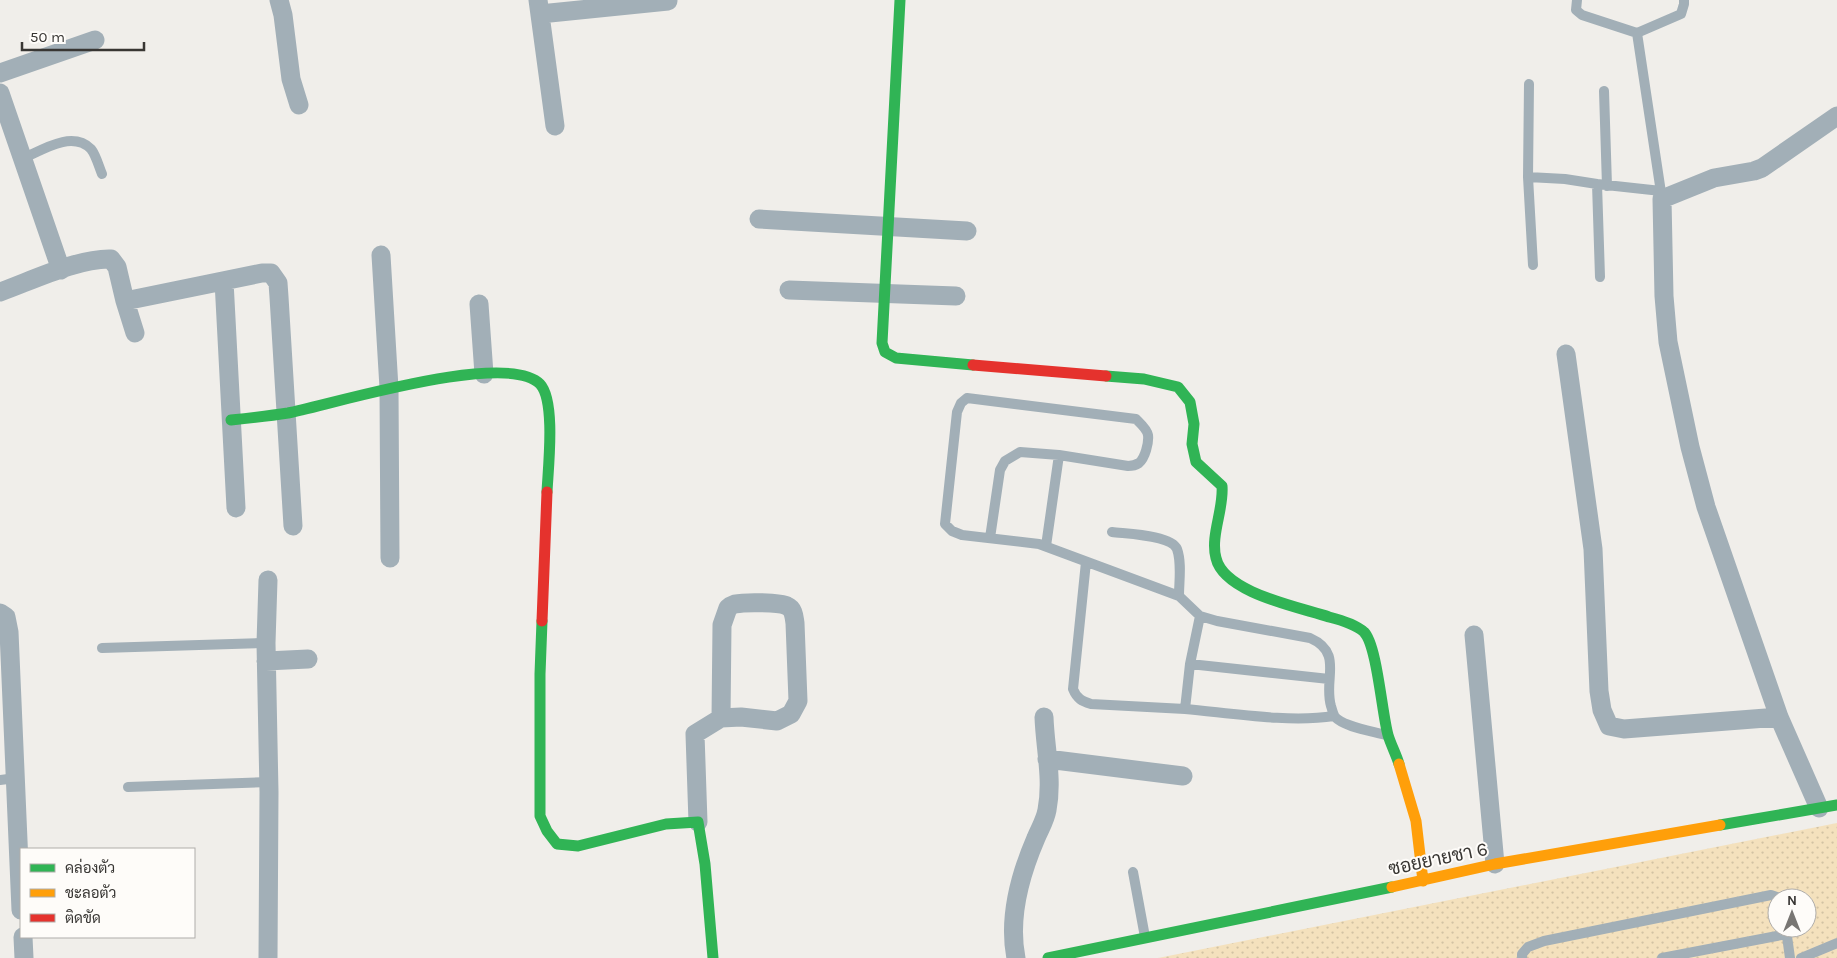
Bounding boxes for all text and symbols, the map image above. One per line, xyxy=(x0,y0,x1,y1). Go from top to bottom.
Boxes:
scale bar xyxy=(22,20,145,52)
text: 50 m xyxy=(30,28,65,46)
street label: ซอยยายชา 6 xyxy=(1386,838,1490,880)
legend xyxy=(20,848,195,938)
text: คล่องตัว xyxy=(65,858,115,877)
text: ชะลอตัว xyxy=(65,884,116,902)
north arrow xyxy=(1767,888,1817,938)
text: N xyxy=(1787,892,1797,909)
text: ติดขัด xyxy=(65,909,101,927)

